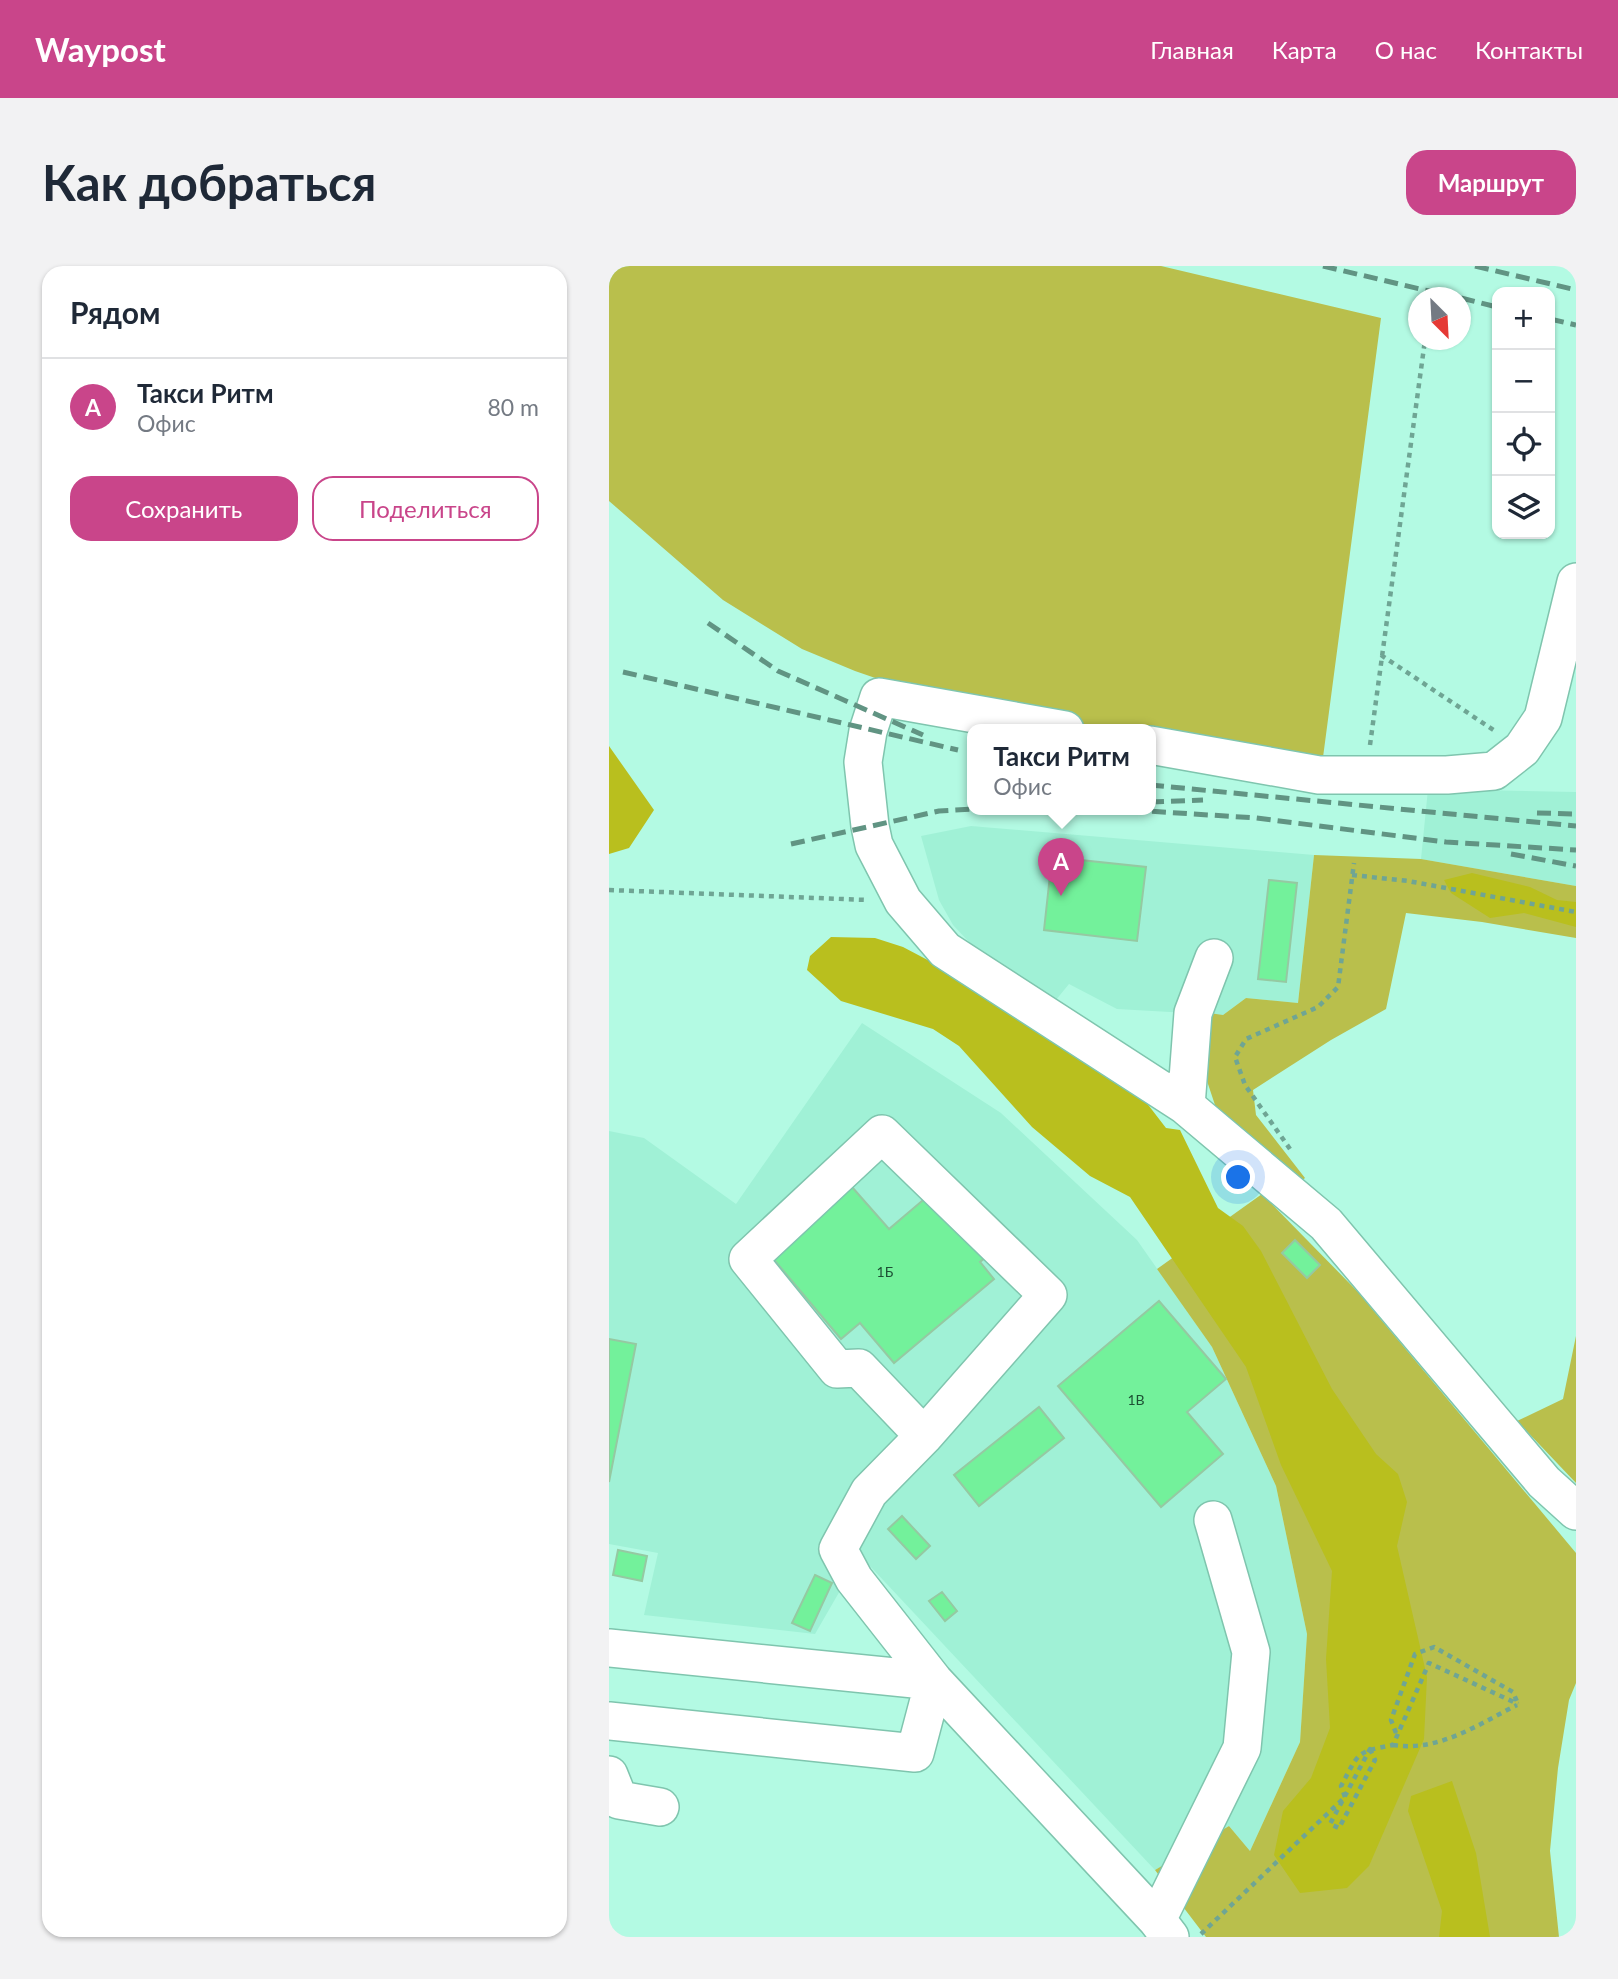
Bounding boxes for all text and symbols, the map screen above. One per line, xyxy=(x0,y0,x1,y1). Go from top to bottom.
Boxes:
text: Waypost xyxy=(35,29,166,69)
text: Главная xyxy=(1150,35,1234,64)
text: Карта xyxy=(1272,35,1337,64)
text: О нас xyxy=(1375,35,1437,64)
text: Контакты xyxy=(1475,35,1583,64)
button: Маршрут xyxy=(1406,150,1576,215)
text: Как добраться xyxy=(42,153,376,211)
north arrow xyxy=(1408,287,1471,350)
map controls xyxy=(1492,287,1555,539)
button: + xyxy=(1492,287,1555,350)
text: Рядом xyxy=(70,294,160,330)
button: − xyxy=(1492,350,1555,413)
text: Такси Ритм xyxy=(137,377,274,409)
text: A xyxy=(85,393,101,421)
text: 80 m xyxy=(488,393,539,421)
text: Офис xyxy=(137,409,196,437)
button: locate xyxy=(1492,413,1555,476)
button: Сохранить xyxy=(70,476,298,541)
button: Поделиться xyxy=(312,476,539,541)
button: layers xyxy=(1492,476,1555,539)
popup xyxy=(967,724,1156,815)
text: Такси Ритм xyxy=(993,740,1130,772)
text: Офис xyxy=(993,772,1052,800)
pin: A xyxy=(1038,838,1084,896)
your location xyxy=(1221,1160,1255,1194)
house number: 1Б xyxy=(877,1263,894,1280)
house number: 1В xyxy=(1127,1391,1145,1408)

